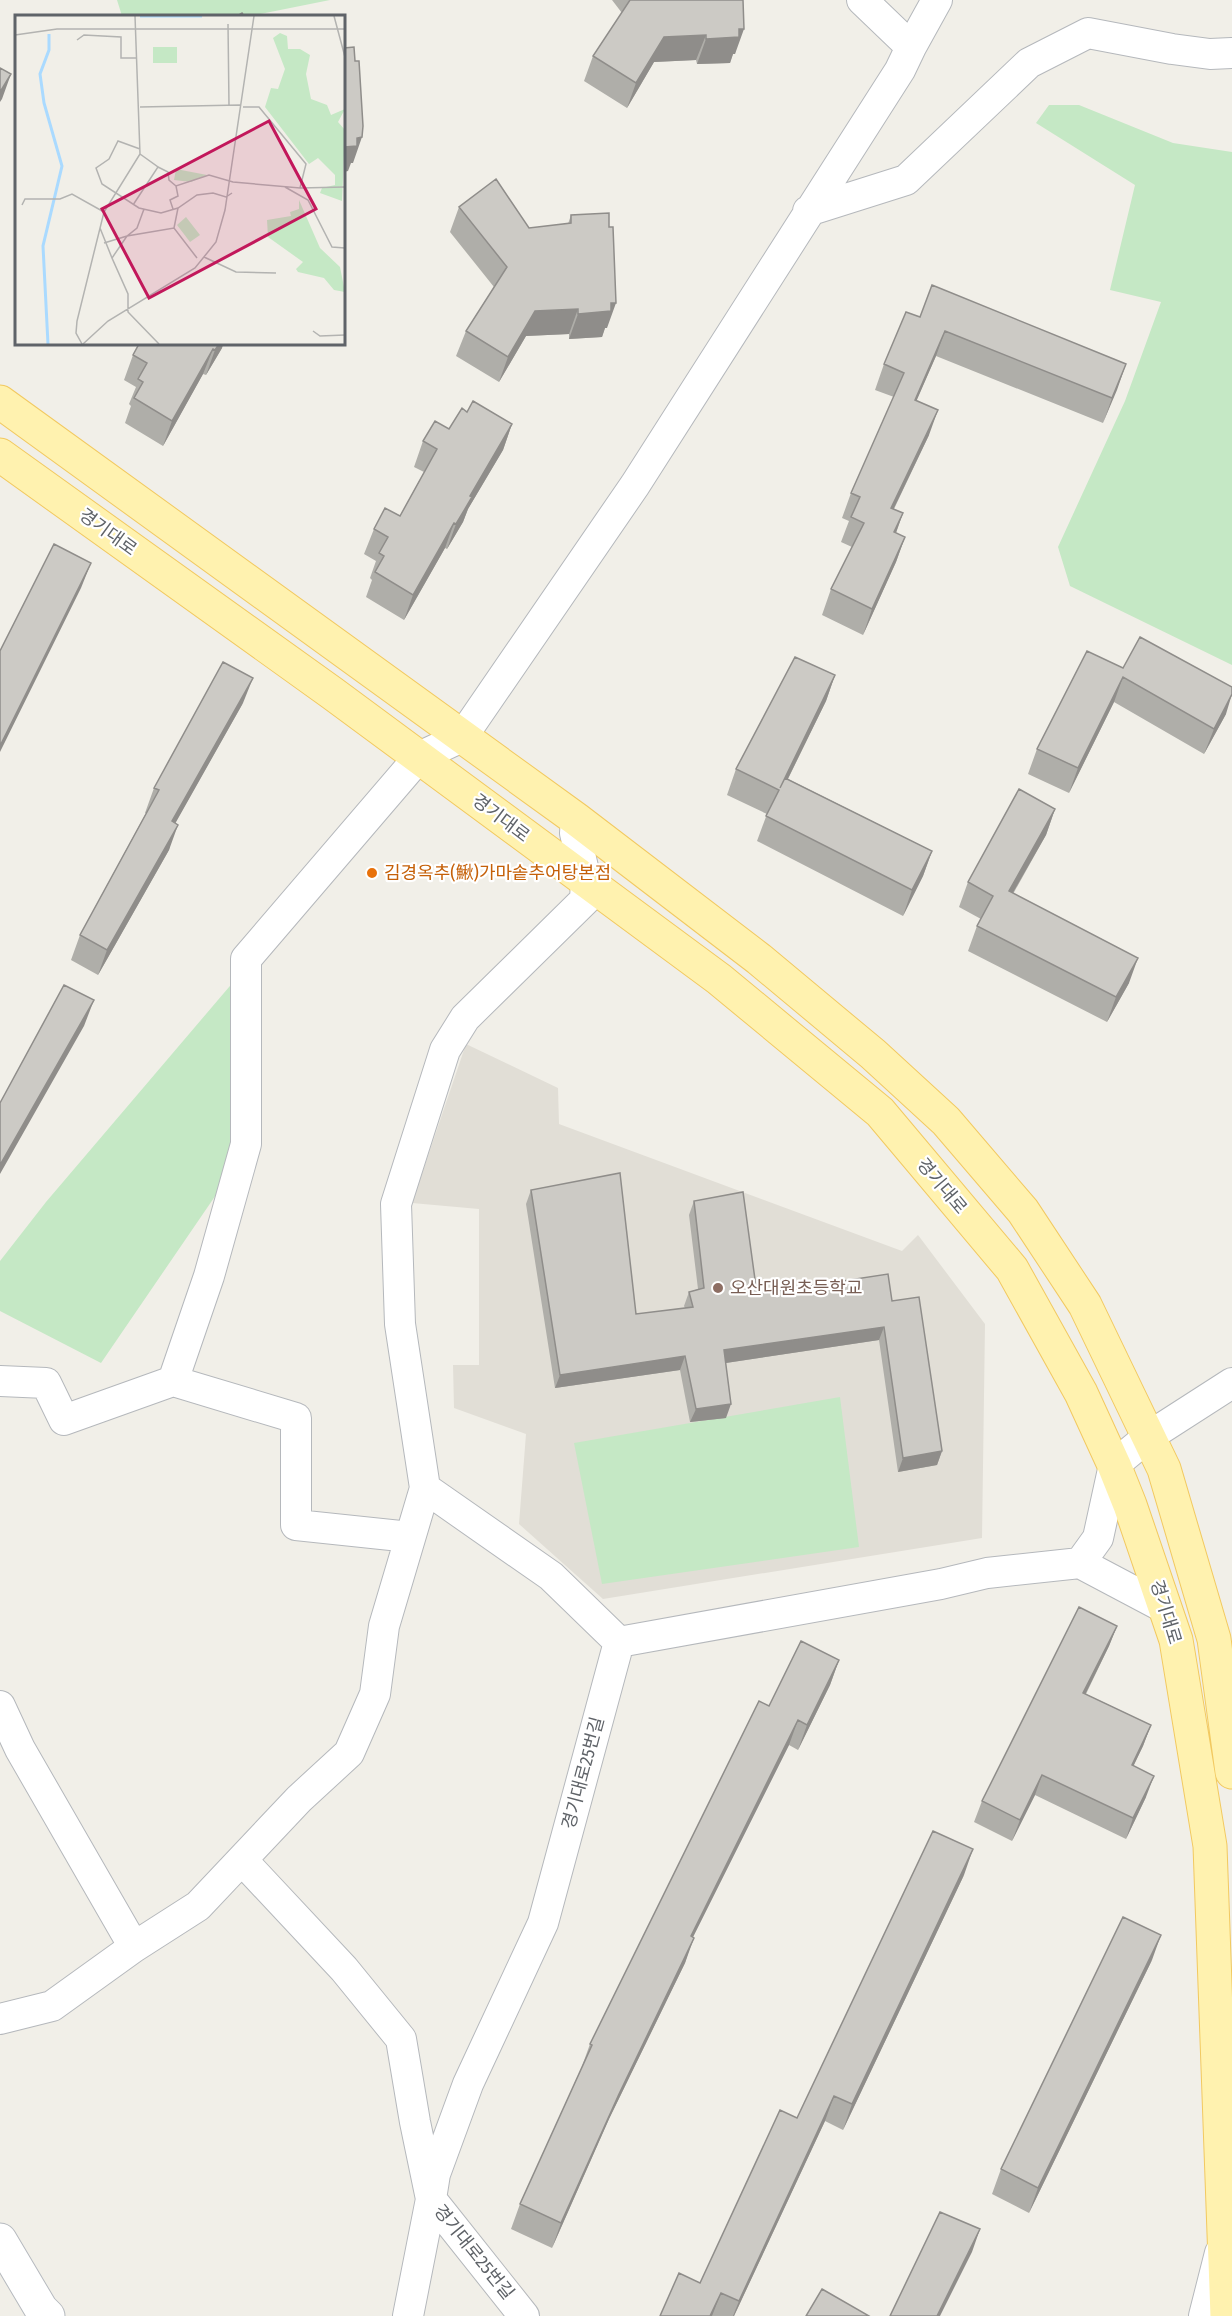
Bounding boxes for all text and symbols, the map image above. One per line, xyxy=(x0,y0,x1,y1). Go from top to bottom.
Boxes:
inset map xyxy=(15,15,345,345)
street label: 경기대로 xyxy=(75,504,141,560)
street label: 경기대로 xyxy=(468,789,534,847)
place label: 김경옥추(鰍)가마솥추어탕본점 xyxy=(384,862,611,884)
marker: 김경옥추(鰍)가마솥추어탕본점 xyxy=(365,866,379,880)
street label: 경기대로 xyxy=(912,1154,972,1218)
place label: 오산대원초등학교 xyxy=(730,1277,862,1299)
marker: 오산대원초등학교 xyxy=(711,1281,725,1295)
street label: 경기대로 xyxy=(1146,1577,1186,1647)
street label: 경기대로25번길 xyxy=(557,1714,609,1832)
street label: 경기대로25번길 xyxy=(429,2200,519,2304)

